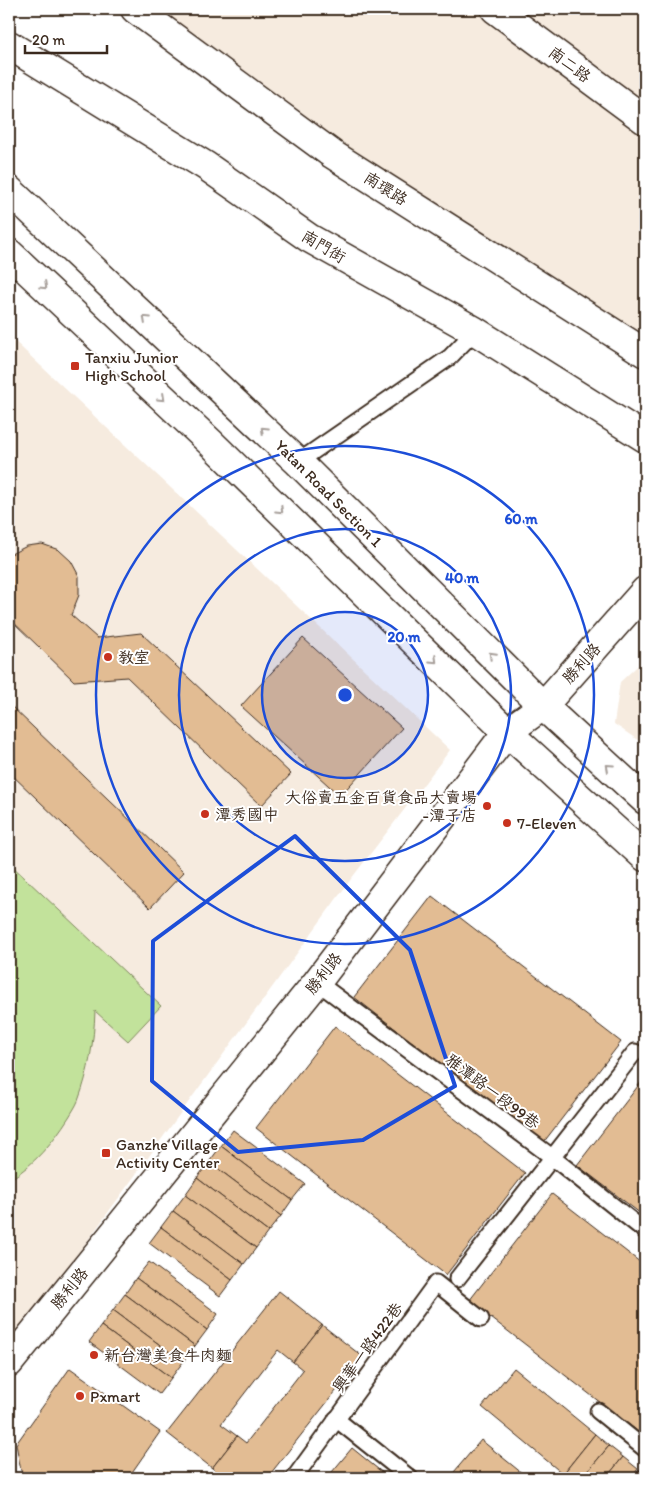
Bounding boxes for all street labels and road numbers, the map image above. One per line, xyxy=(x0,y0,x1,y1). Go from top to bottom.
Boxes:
street label: 南二路 xyxy=(545,42,595,86)
street label: 南環路 xyxy=(360,168,411,209)
street label: 南門街 xyxy=(298,226,349,267)
street label: Yatan Road Section 1 xyxy=(271,436,386,551)
street label: 勝利路 xyxy=(558,639,604,688)
street label: 勝利路 xyxy=(301,949,346,998)
street label: 雅潭路一段99巷 xyxy=(442,1050,543,1133)
street label: 勝利路 xyxy=(47,1264,92,1313)
street label: 興華一路422巷 xyxy=(328,1299,406,1396)

